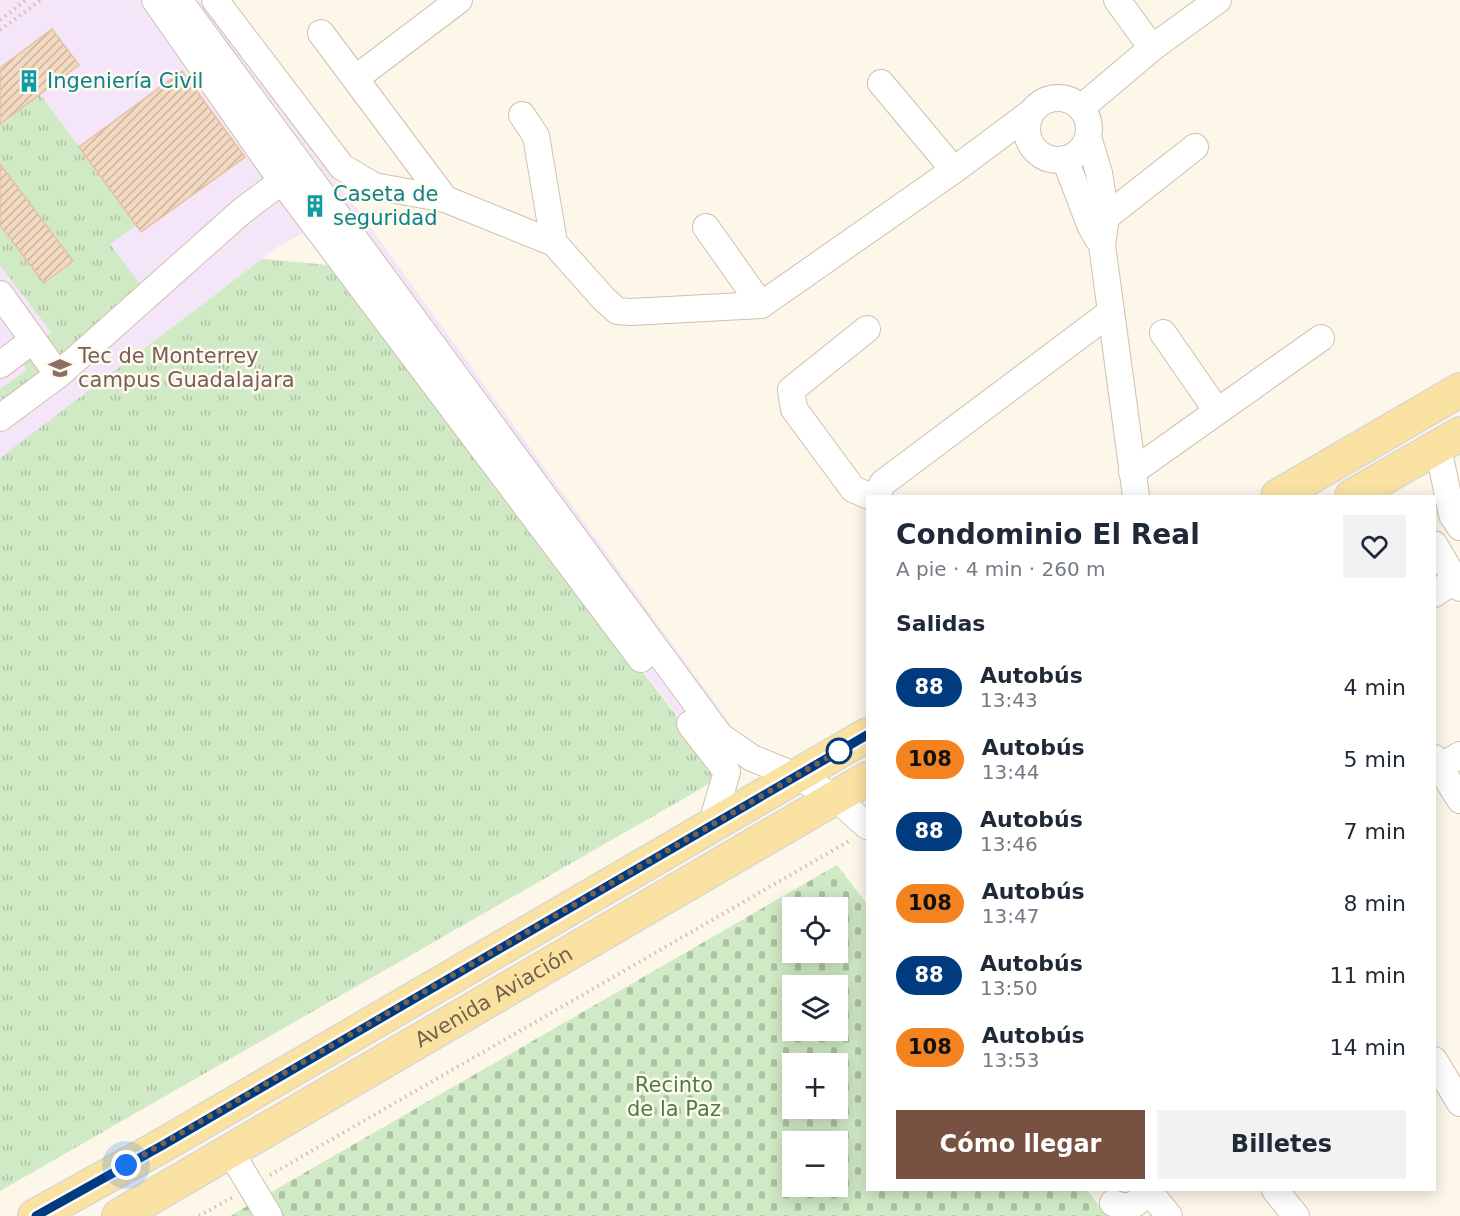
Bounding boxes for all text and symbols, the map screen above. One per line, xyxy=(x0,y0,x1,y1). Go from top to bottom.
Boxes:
building icon: Ingeniería Civil xyxy=(16,68,42,94)
place label: Ingeniería Civil xyxy=(47,69,203,93)
place label: Caseta de seguridad xyxy=(333,182,438,230)
building icon: Caseta de seguridad xyxy=(302,193,328,219)
place label: Tec de Monterrey campus Guadalajara xyxy=(77,344,295,392)
school or university icon: Tec de Monterrey campus Guadalajara xyxy=(47,355,73,381)
button: heart xyxy=(1343,515,1406,578)
text: Condominio El Real xyxy=(896,518,1200,551)
text: A pie · 4 min · 260 m xyxy=(896,557,1106,581)
text: Salidas xyxy=(896,611,985,636)
text: Autobús xyxy=(980,663,1083,688)
text: 88 xyxy=(914,675,944,699)
text: 4 min xyxy=(1344,675,1406,700)
text: 13:43 xyxy=(980,688,1038,712)
text: Autobús xyxy=(982,735,1085,760)
unlabelled marker xyxy=(826,738,852,764)
text: 108 xyxy=(908,747,952,771)
text: 5 min xyxy=(1344,747,1406,772)
text: 13:44 xyxy=(982,760,1039,784)
text: Autobús xyxy=(980,807,1083,832)
text: 88 xyxy=(914,819,944,843)
text: 7 min xyxy=(1344,819,1406,844)
text: 13:46 xyxy=(980,832,1038,856)
text: Autobús xyxy=(982,879,1085,904)
text: 108 xyxy=(908,891,952,915)
text: 8 min xyxy=(1344,891,1406,916)
map controls xyxy=(782,897,848,1197)
button: locate xyxy=(782,897,848,963)
text: 13:47 xyxy=(982,904,1039,928)
street label: Avenida Aviación xyxy=(411,942,577,1052)
text: Autobús xyxy=(980,951,1083,976)
text: 88 xyxy=(914,963,944,987)
text: 11 min xyxy=(1330,963,1406,988)
button: layers xyxy=(782,975,848,1041)
text: 13:50 xyxy=(980,976,1038,1000)
text: Autobús xyxy=(982,1023,1085,1048)
text: 108 xyxy=(908,1035,952,1059)
text: 14 min xyxy=(1330,1035,1406,1060)
text: 13:53 xyxy=(982,1048,1039,1072)
button: + xyxy=(782,1053,848,1119)
park label: Recinto de la Paz xyxy=(627,1073,721,1121)
button: Cómo llegar xyxy=(896,1110,1145,1179)
button: Billetes xyxy=(1157,1110,1406,1179)
button: − xyxy=(782,1131,848,1197)
your location xyxy=(111,1150,141,1180)

